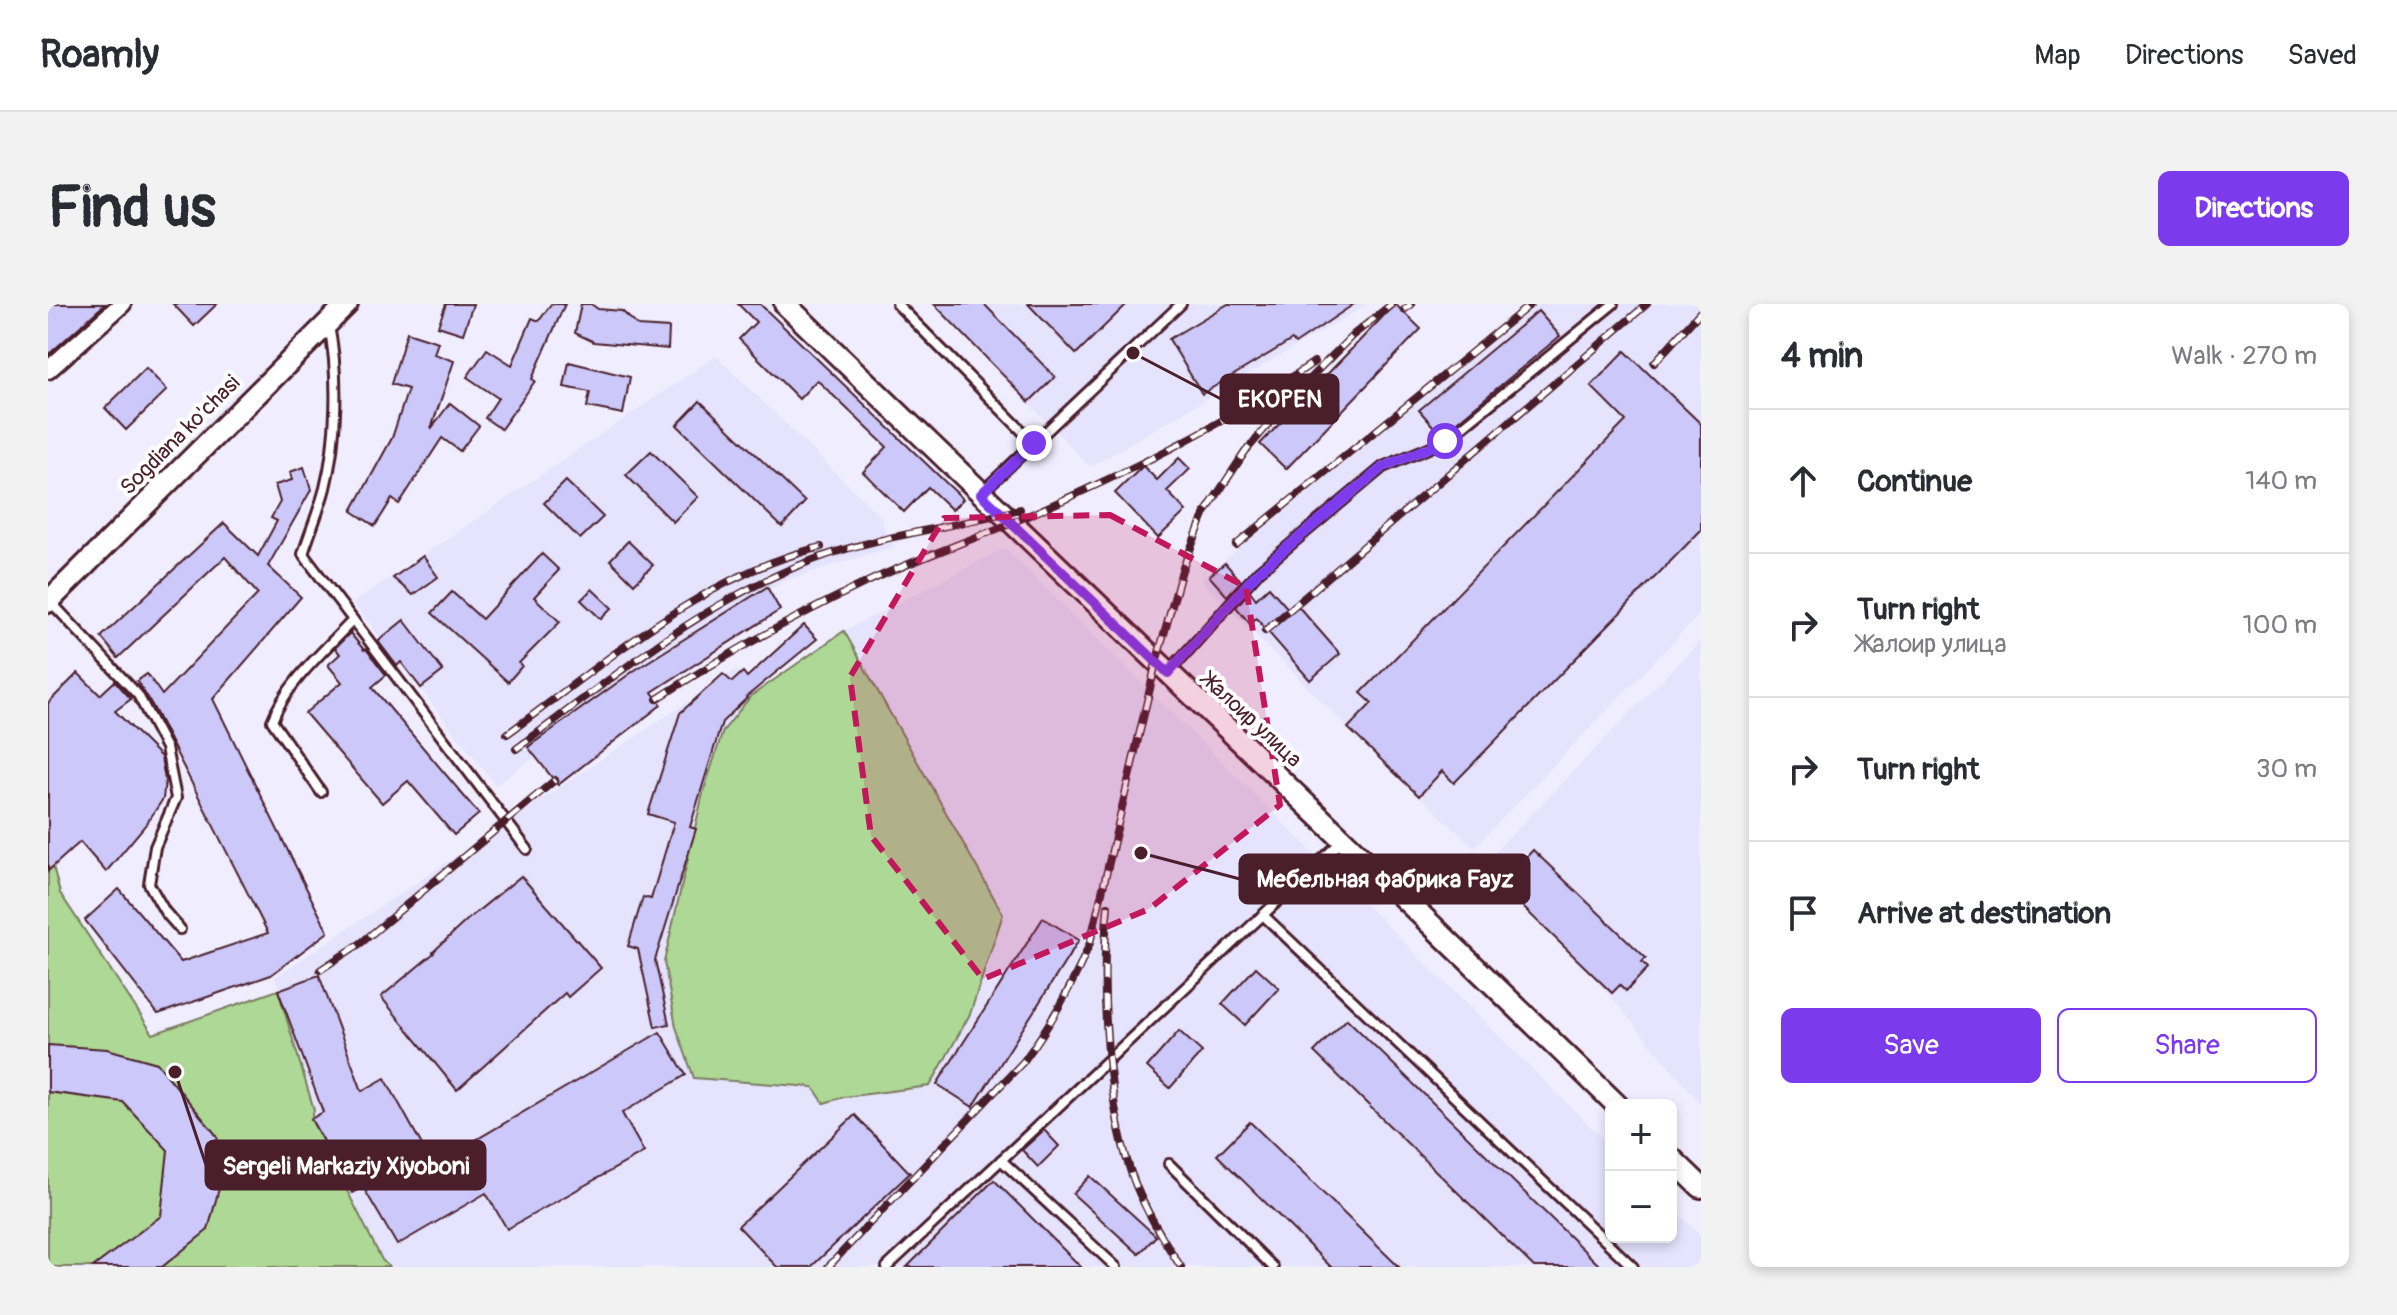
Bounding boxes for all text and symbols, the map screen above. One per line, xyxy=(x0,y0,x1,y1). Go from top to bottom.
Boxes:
text: Roamly xyxy=(40,31,159,79)
text: Map xyxy=(2034,38,2081,73)
text: Directions xyxy=(2125,38,2244,73)
text: Saved xyxy=(2288,38,2357,73)
button: Directions xyxy=(2158,171,2349,246)
text: Find us xyxy=(48,174,216,243)
text: 4 min xyxy=(1781,335,1863,378)
text: Walk · 270 m xyxy=(2171,340,2317,372)
street label: Sogdiana ko'chasi xyxy=(114,369,246,501)
callout: EKOPEN xyxy=(1221,375,1338,423)
text: EKOPEN xyxy=(1238,385,1322,414)
route start xyxy=(1427,423,1463,459)
route end xyxy=(1016,425,1052,461)
icon: ahead xyxy=(1781,459,1825,503)
text: Continue xyxy=(1857,463,1972,500)
text: 140 m xyxy=(2245,465,2317,497)
text: Turn right xyxy=(1857,591,1980,628)
icon: right xyxy=(1781,603,1825,647)
text: 100 m xyxy=(2243,609,2317,641)
text: Жалоир улица xyxy=(1857,628,2007,660)
street label: Жалоир улица xyxy=(1194,665,1308,773)
icon: right xyxy=(1781,747,1825,791)
text: Turn right xyxy=(1857,751,1980,788)
text: 30 m xyxy=(2256,753,2317,785)
callout: Мебельная фабрика Fayz xyxy=(1240,855,1529,903)
text: Мебельная фабрика Fayz xyxy=(1257,865,1514,894)
icon: arrive xyxy=(1781,891,1825,935)
text: Arrive at destination xyxy=(1857,895,2111,932)
button: Save xyxy=(1781,1008,2041,1083)
button: Share xyxy=(2057,1008,2317,1083)
map controls xyxy=(1605,1099,1677,1243)
button: + xyxy=(1605,1099,1677,1171)
callout: Sergeli Markaziy Xiyoboni xyxy=(206,1141,485,1189)
text: Sergeli Markaziy Xiyoboni xyxy=(222,1152,470,1181)
button: − xyxy=(1605,1171,1677,1243)

